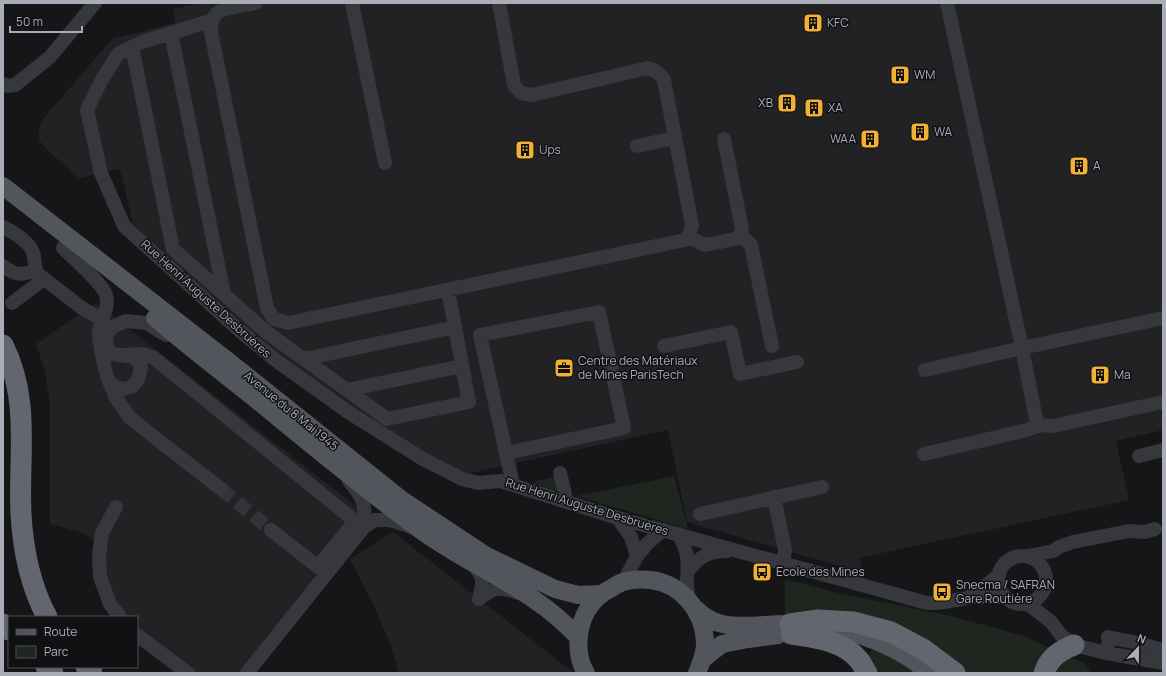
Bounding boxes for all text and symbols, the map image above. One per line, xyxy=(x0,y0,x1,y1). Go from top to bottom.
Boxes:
scale bar xyxy=(10,8,82,34)
building icon: KFC xyxy=(802,12,824,34)
text: 50 m xyxy=(16,13,43,30)
place label: KFC xyxy=(827,14,849,31)
building icon: WM xyxy=(889,64,911,86)
place label: WM xyxy=(914,66,935,83)
building icon: XB xyxy=(776,92,798,114)
place label: XB xyxy=(758,94,773,111)
building icon: XA xyxy=(803,97,825,119)
place label: XA xyxy=(828,99,843,116)
building icon: WA xyxy=(909,121,931,143)
place label: WA xyxy=(934,123,952,140)
building icon: WAA xyxy=(859,128,881,150)
place label: WAA xyxy=(830,130,856,147)
building icon: Ups xyxy=(514,139,536,161)
place label: Ups xyxy=(539,141,561,158)
building icon: A xyxy=(1068,155,1090,177)
place label: A xyxy=(1093,157,1101,174)
street label: Rue Henri Auguste Desbruères xyxy=(138,236,275,362)
place label: Centre des Matériaux de Mines ParisTech xyxy=(578,352,698,383)
office icon: Centre des Matériaux de Mines ParisTech xyxy=(553,357,575,379)
building icon: Ma xyxy=(1089,364,1111,386)
place label: Ma xyxy=(1114,366,1131,383)
street label: Avenue du 8 Mai 1945 xyxy=(240,367,342,454)
street label: Rue Henri Auguste Desbruères xyxy=(504,474,671,539)
bus stop icon: Ecole des Mines xyxy=(751,561,773,583)
place label: Ecole des Mines xyxy=(776,563,865,580)
place label: Snecma / SAFRAN Gare Routière xyxy=(956,576,1055,607)
bus stop icon: Snecma / SAFRAN Gare Routière xyxy=(931,581,953,603)
legend xyxy=(8,616,138,668)
text: Route xyxy=(44,623,77,640)
north arrow xyxy=(1118,628,1158,668)
text: N xyxy=(1135,630,1148,647)
text: Parc xyxy=(44,643,69,660)

